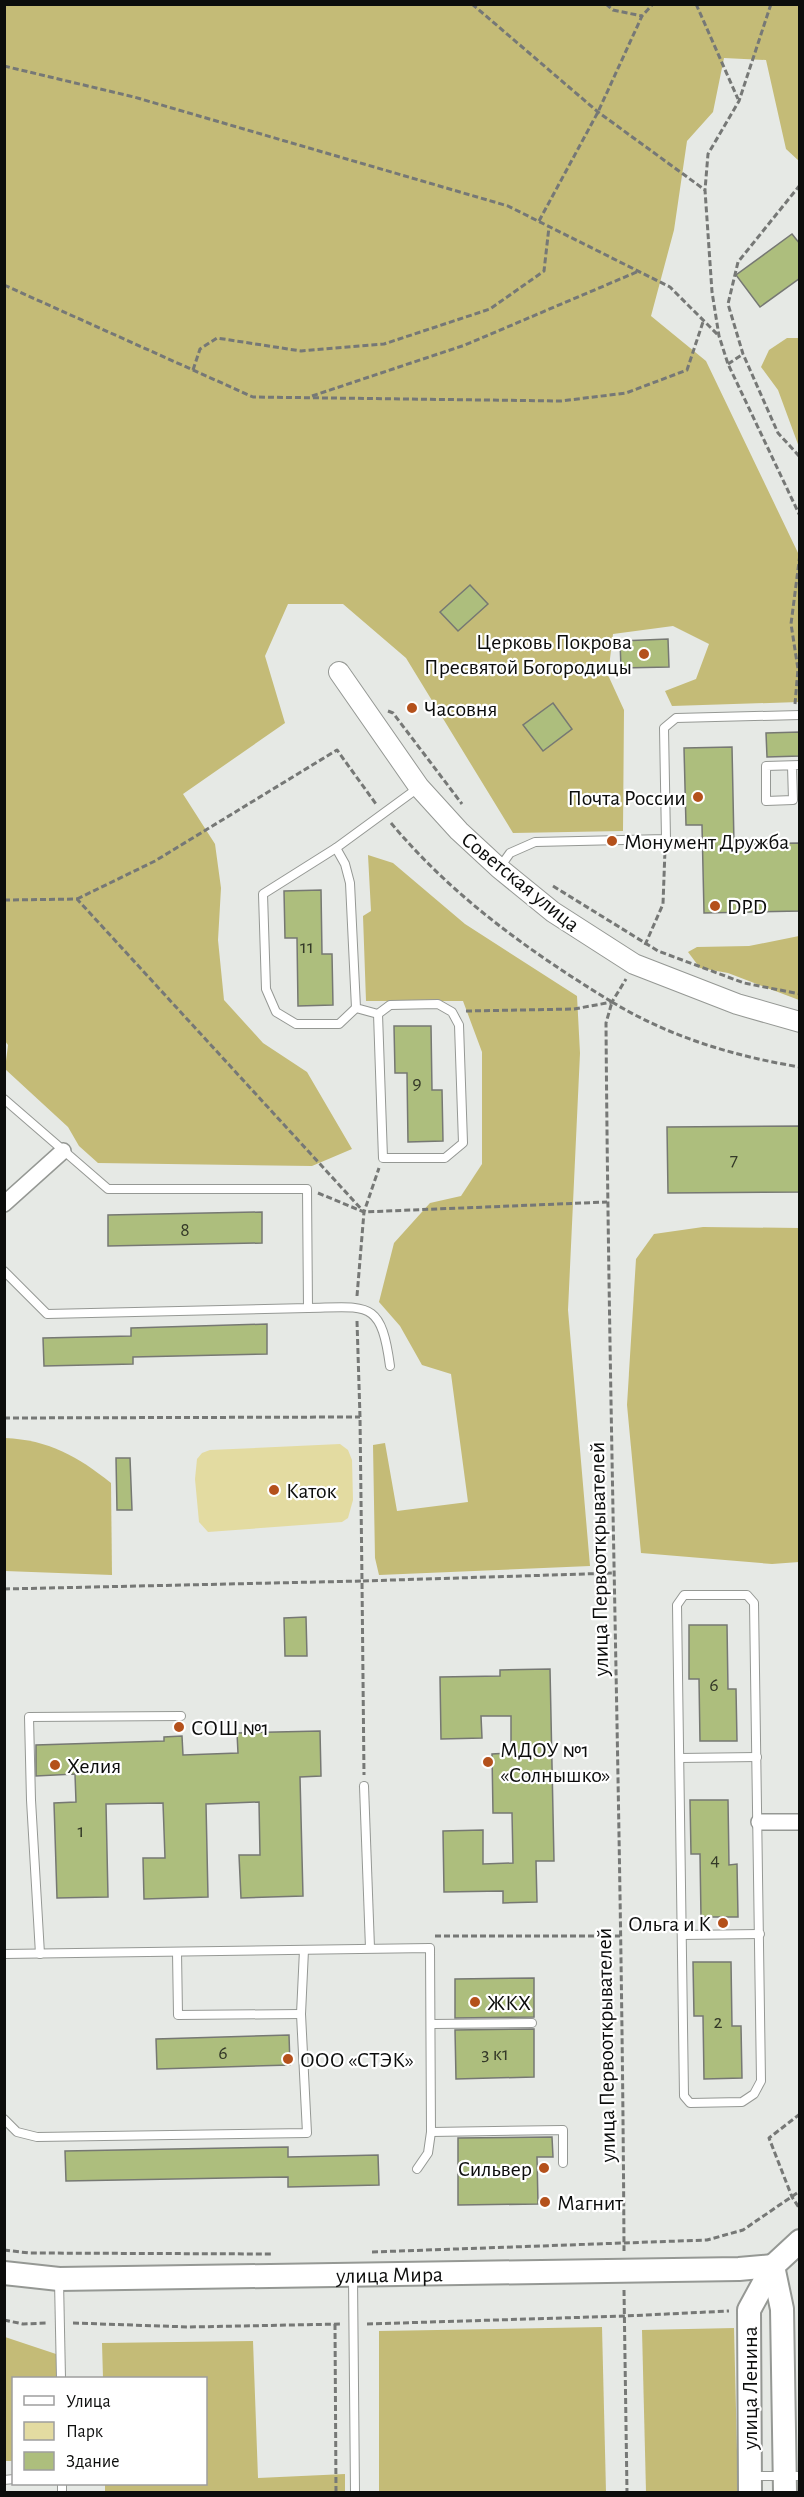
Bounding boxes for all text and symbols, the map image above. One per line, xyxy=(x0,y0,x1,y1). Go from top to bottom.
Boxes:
place label: Церковь Покрова Пресвятой Богородицы xyxy=(424,631,632,678)
marker: Церковь Покрова Пресвятой Богородицы xyxy=(637,647,651,661)
place label: Часовня xyxy=(424,698,498,720)
marker: Часовня xyxy=(405,701,419,715)
place label: Почта России xyxy=(568,787,686,809)
marker: Почта России xyxy=(691,790,705,804)
street label: Советская улица xyxy=(457,828,584,936)
place label: Монумент Дружба xyxy=(624,831,789,853)
marker: Монумент Дружба xyxy=(605,834,619,848)
place label: DPD xyxy=(727,896,767,918)
marker: DPD xyxy=(708,899,722,913)
house number: 11 xyxy=(300,937,314,957)
house number: 9 xyxy=(412,1073,422,1093)
house number: 7 xyxy=(730,1150,738,1170)
house number: 8 xyxy=(180,1220,190,1240)
street label: улица Первооткрывателей xyxy=(586,1441,612,1677)
place label: Каток xyxy=(286,1480,337,1502)
marker: Каток xyxy=(267,1483,281,1497)
house number: 6 xyxy=(709,1675,719,1695)
place label: СОШ №1 xyxy=(191,1717,269,1739)
marker: СОШ №1 xyxy=(172,1720,186,1734)
place label: МДОУ №1 «Солнышко» xyxy=(500,1739,611,1786)
place label: Хелия xyxy=(67,1755,121,1777)
marker: МДОУ №1 «Солнышко» xyxy=(481,1755,495,1769)
marker: Хелия xyxy=(48,1758,62,1772)
house number: 1 xyxy=(78,1821,84,1841)
house number: 4 xyxy=(710,1850,720,1870)
place label: Ольга и К xyxy=(628,1913,711,1935)
marker: Ольга и К xyxy=(716,1916,730,1930)
street label: улица Первооткрывателей xyxy=(593,1927,619,2163)
place label: ЖКХ xyxy=(487,1992,531,2014)
marker: ЖКХ xyxy=(468,1995,482,2009)
house number: 2 xyxy=(713,2012,723,2032)
house number: 6 xyxy=(218,2043,228,2063)
house number: 3 к1 xyxy=(481,2044,509,2064)
place label: ООО «СТЭК» xyxy=(300,2049,414,2071)
marker: ООО «СТЭК» xyxy=(281,2052,295,2066)
place label: Сильвер xyxy=(458,2158,532,2180)
marker: Сильвер xyxy=(537,2161,551,2175)
place label: Магнит xyxy=(557,2192,624,2214)
marker: Магнит xyxy=(538,2195,552,2209)
street label: улица Мира xyxy=(335,2263,443,2287)
street label: улица Ленина xyxy=(739,2326,761,2451)
legend xyxy=(12,2377,207,2485)
text: Улица xyxy=(66,2393,111,2411)
text: Парк xyxy=(66,2423,104,2441)
text: Здание xyxy=(66,2453,120,2471)

